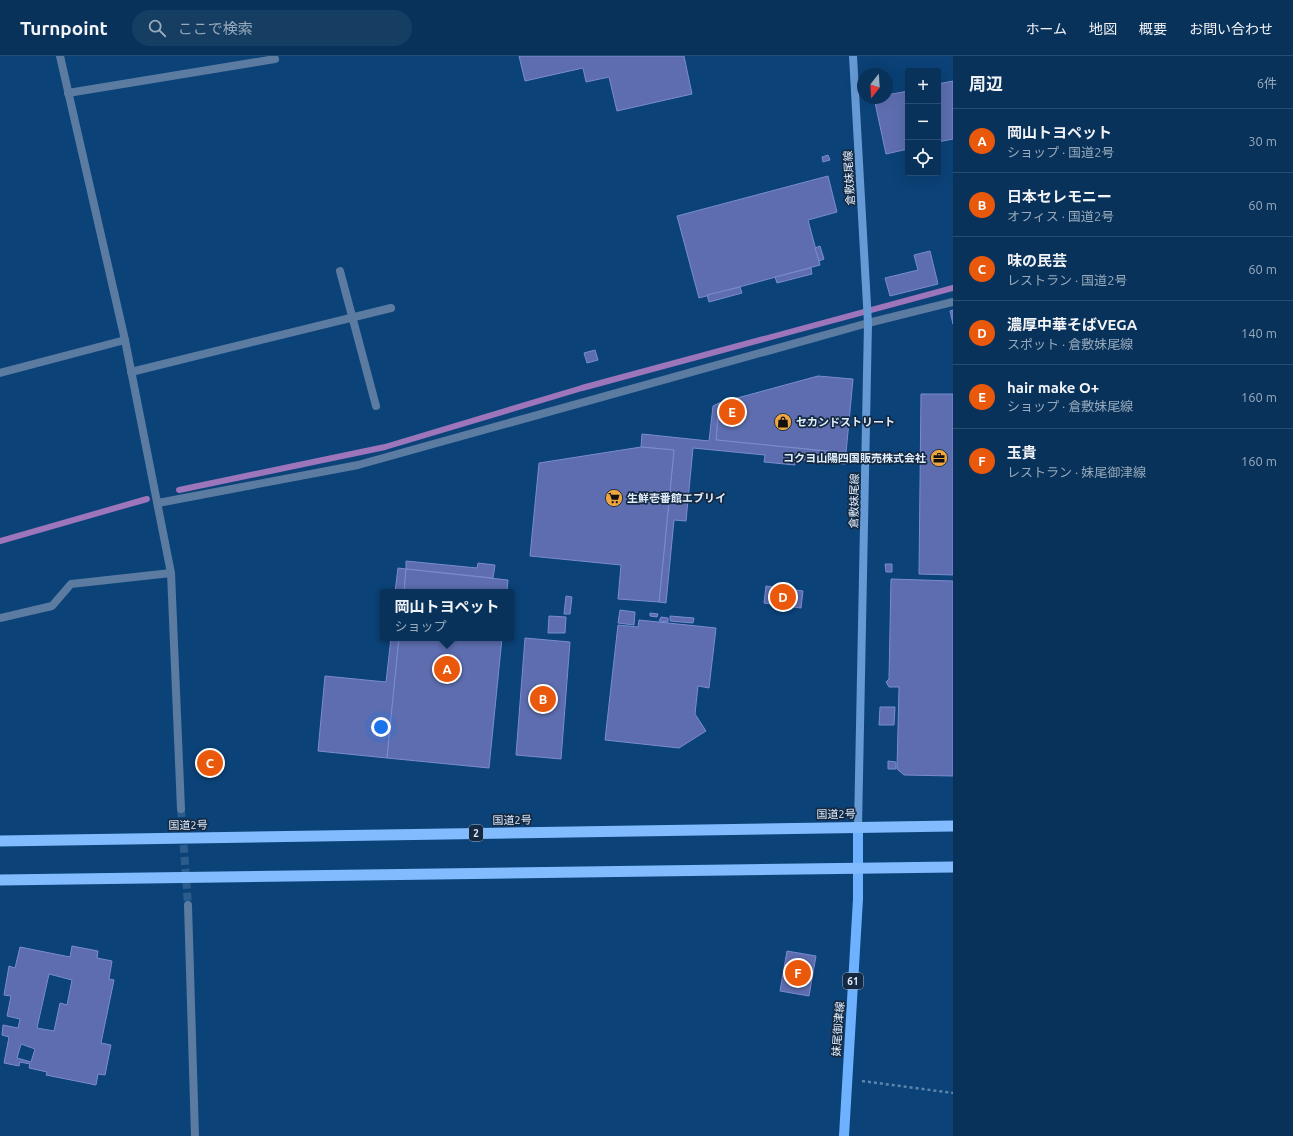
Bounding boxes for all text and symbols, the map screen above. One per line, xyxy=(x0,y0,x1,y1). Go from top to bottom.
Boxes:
search box xyxy=(132,10,412,46)
text: Turnpoint xyxy=(20,17,108,39)
icon: search xyxy=(146,17,168,39)
text: ここで検索 xyxy=(178,20,253,37)
text: ホーム xyxy=(1025,21,1067,37)
text: 地図 xyxy=(1089,21,1117,37)
text: 概要 xyxy=(1139,21,1167,37)
text: お問い合わせ xyxy=(1189,21,1273,37)
north arrow xyxy=(857,68,893,104)
map controls xyxy=(905,68,941,176)
button: + xyxy=(905,68,941,104)
text: 周辺 xyxy=(969,74,1003,93)
text: 6件 xyxy=(1257,76,1277,90)
button: − xyxy=(905,104,941,140)
text: 岡山トヨペット xyxy=(1007,124,1112,141)
text: A xyxy=(977,134,987,148)
text: 30 m xyxy=(1248,134,1277,148)
button: locate xyxy=(905,140,941,176)
text: ショップ · 国道2号 xyxy=(1007,145,1114,159)
street label: 倉敷妹尾線 xyxy=(842,150,856,206)
text: 日本セレモニー xyxy=(1007,188,1112,205)
text: B xyxy=(978,198,986,212)
text: 60 m xyxy=(1248,198,1277,212)
text: オフィス · 国道2号 xyxy=(1007,209,1114,223)
text: 味の民芸 xyxy=(1007,252,1067,269)
text: C xyxy=(978,262,986,276)
text: 60 m xyxy=(1248,262,1277,276)
text: レストラン · 国道2号 xyxy=(1007,273,1127,287)
text: 濃厚中華そばVEGA xyxy=(1007,316,1137,333)
text: D xyxy=(977,326,987,340)
text: 140 m xyxy=(1241,326,1277,340)
text: スポット · 倉敷妹尾線 xyxy=(1007,337,1133,351)
text: hair make O+ xyxy=(1007,379,1099,396)
text: E xyxy=(978,390,986,404)
text: 160 m xyxy=(1241,390,1277,404)
pin: E xyxy=(719,397,745,427)
text: ショップ · 倉敷妹尾線 xyxy=(1007,399,1133,413)
shop icon: セカンドストリート xyxy=(773,412,793,432)
place label: セカンドストリート xyxy=(796,416,895,428)
text: 玉貴 xyxy=(1007,444,1037,461)
office icon: コクヨ山陽四国販売株式会社 xyxy=(929,448,949,468)
place label: コクヨ山陽四国販売株式会社 xyxy=(783,452,926,464)
text: F xyxy=(978,454,986,468)
text: 160 m xyxy=(1241,454,1277,468)
text: レストラン · 妹尾御津線 xyxy=(1007,465,1146,479)
street label: 倉敷妹尾線 xyxy=(848,473,860,529)
supermarket icon: 生鮮壱番館エブリイ xyxy=(604,488,624,508)
place label: 生鮮壱番館エブリイ xyxy=(627,492,726,504)
pin: D xyxy=(770,582,796,612)
popup xyxy=(380,589,514,641)
text: 岡山トヨペット xyxy=(394,598,500,615)
text: ショップ xyxy=(394,619,447,633)
pin: A xyxy=(434,654,460,684)
pin: B xyxy=(530,684,556,714)
your location xyxy=(371,717,391,737)
pin: C xyxy=(197,748,223,778)
street label: 国道2号 xyxy=(816,808,856,820)
street label: 国道2号 xyxy=(492,814,532,826)
street label: 国道2号 xyxy=(168,819,208,831)
road number: 2 xyxy=(469,825,483,841)
pin: F xyxy=(785,958,811,988)
road number: 61 xyxy=(843,973,863,989)
street label: 妹尾御津線 xyxy=(830,1001,846,1057)

